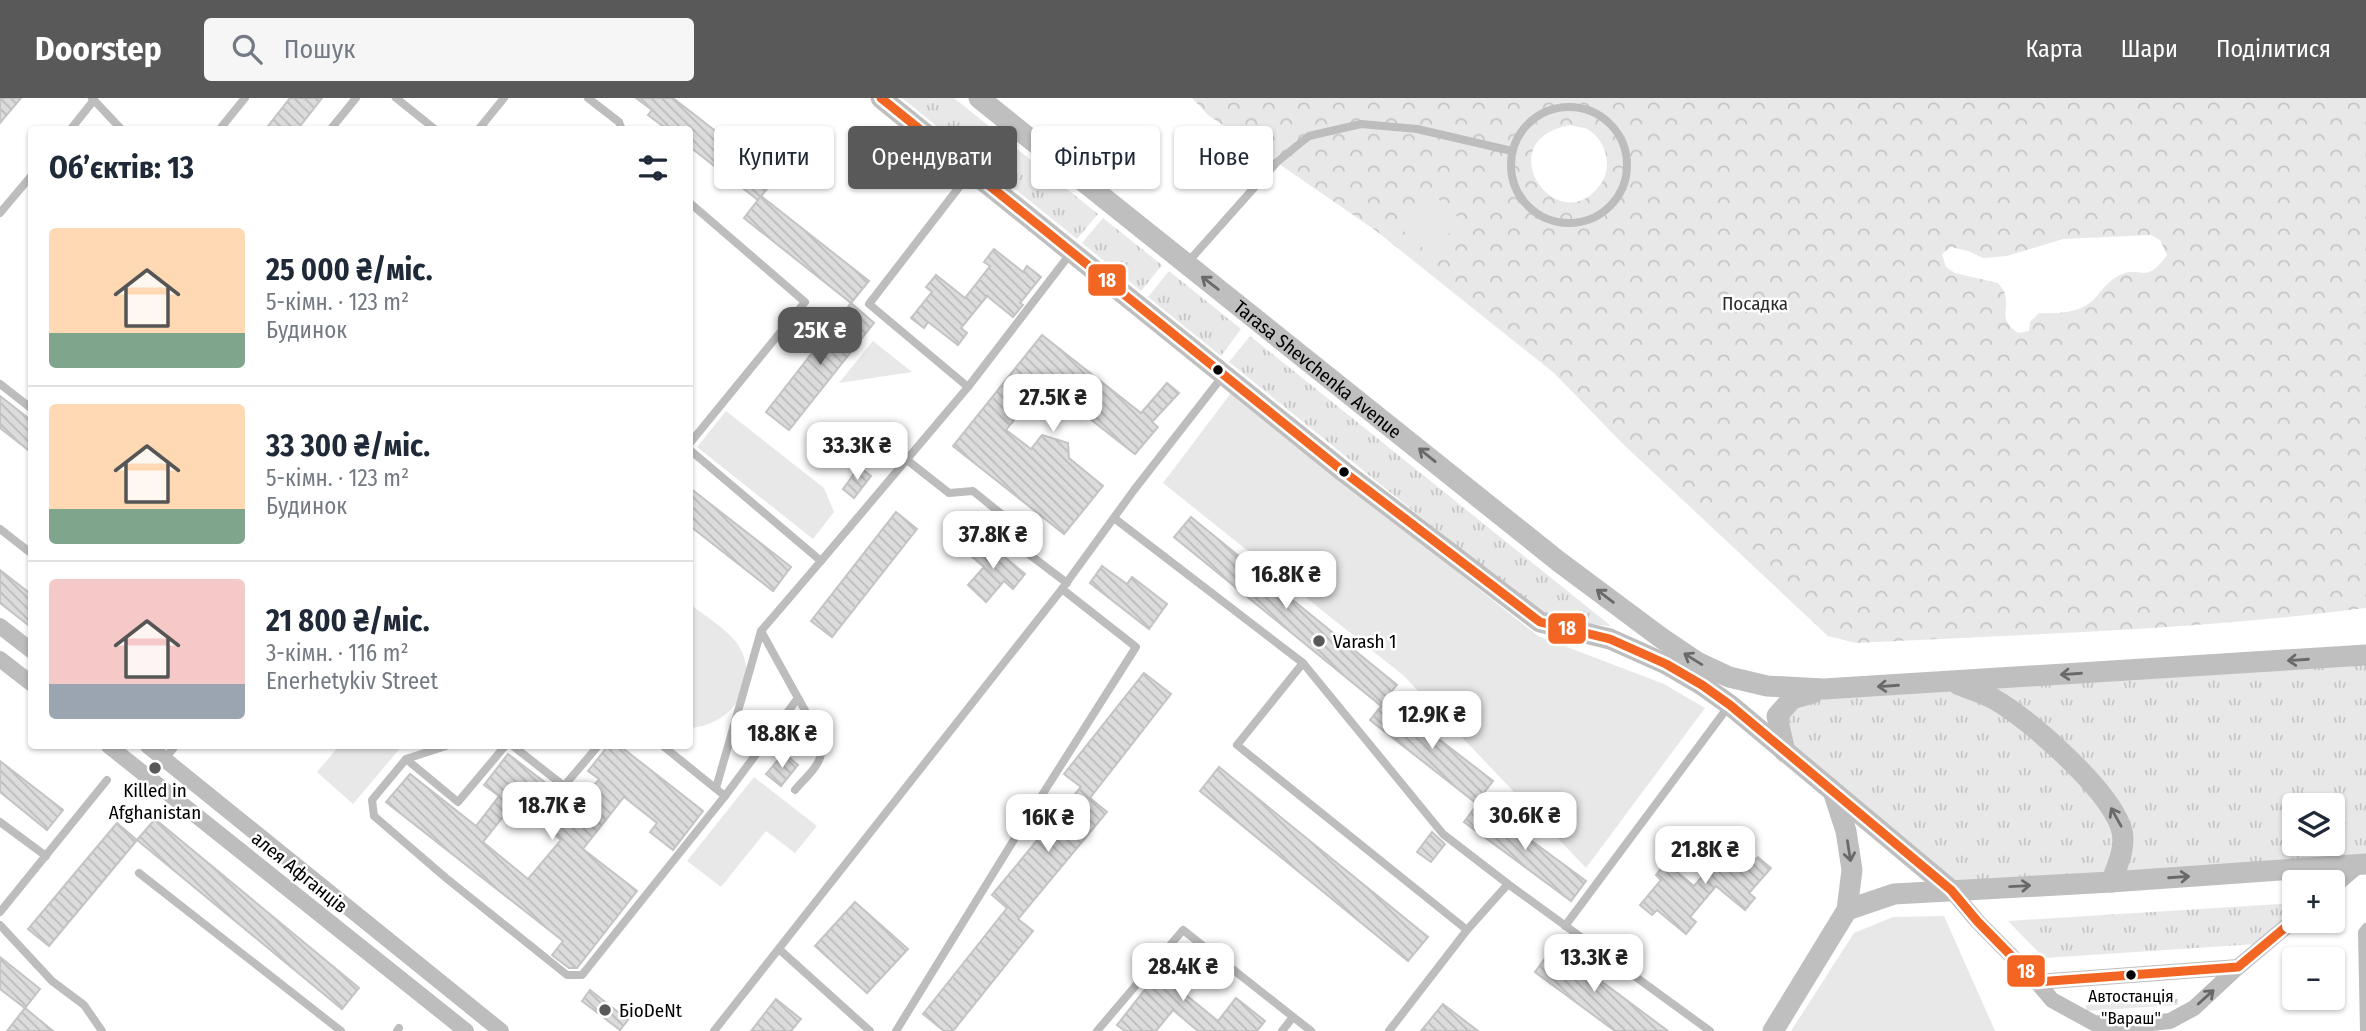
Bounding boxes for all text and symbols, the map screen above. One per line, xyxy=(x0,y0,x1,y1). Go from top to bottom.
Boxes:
search box xyxy=(204,18,694,81)
text: Doorstep xyxy=(35,29,162,69)
icon: search xyxy=(228,30,266,68)
text: Пошук xyxy=(284,34,356,65)
text: Карта xyxy=(2025,35,2083,63)
text: Шари xyxy=(2121,35,2178,63)
text: Поділитися xyxy=(2216,35,2331,63)
chip: Купити xyxy=(714,126,834,189)
chip: Орендувати xyxy=(848,126,1017,189)
chip: Фільтри xyxy=(1031,126,1160,189)
chip: Нове xyxy=(1174,126,1273,189)
icon: filters xyxy=(634,149,672,187)
text: Об’єктів: 13 xyxy=(49,150,194,186)
text: 25 000 ₴/міс. xyxy=(266,252,433,288)
icon: home xyxy=(105,256,189,340)
line badge: 18 xyxy=(1087,263,1127,297)
text: 18 xyxy=(1098,269,1116,292)
one-way arrow xyxy=(1202,276,1220,291)
text: 5-кімн. · 123 m² xyxy=(266,288,409,316)
park label: Посадка xyxy=(1722,292,1788,315)
street label: Tarasa Shevchenka Avenue xyxy=(1229,295,1406,443)
pin: 25K ₴ xyxy=(771,308,869,367)
text: Будинок xyxy=(266,316,347,344)
text: 25K ₴ xyxy=(794,316,846,344)
unlabelled marker xyxy=(1211,363,1225,377)
pin: 27.5K ₴ xyxy=(988,374,1118,434)
text: 27.5K ₴ xyxy=(1019,383,1087,411)
pin: 33.3K ₴ xyxy=(792,422,922,482)
text: 33 300 ₴/міс. xyxy=(266,428,430,464)
text: 33.3K ₴ xyxy=(823,431,891,459)
icon: home xyxy=(105,432,189,516)
one-way arrow xyxy=(1418,448,1436,463)
text: 5-кімн. · 123 m² xyxy=(266,464,409,492)
unlabelled marker xyxy=(1337,465,1351,479)
text: Будинок xyxy=(266,492,347,520)
pin: 37.8K ₴ xyxy=(928,512,1058,571)
text: 37.8K ₴ xyxy=(959,520,1027,548)
pin: 16.8K ₴ xyxy=(1221,552,1351,611)
text: 16.8K ₴ xyxy=(1251,560,1321,588)
one-way arrow xyxy=(1597,588,1615,603)
text: 21 800 ₴/міс. xyxy=(266,603,430,639)
icon: home xyxy=(105,607,189,691)
line badge: 18 xyxy=(1547,612,1587,645)
text: 18 xyxy=(1558,617,1576,640)
place label: Varash 1 xyxy=(1333,630,1396,653)
marker: Varash 1 xyxy=(1311,633,1327,649)
text: 3-кімн. · 116 m² xyxy=(266,639,409,667)
one-way arrow xyxy=(1684,651,1704,665)
one-way arrow xyxy=(2287,653,2310,666)
text: Enerhetykiv Street xyxy=(266,667,438,695)
one-way arrow xyxy=(2060,668,2083,681)
one-way arrow xyxy=(1877,680,1899,693)
pin: 12.9K ₴ xyxy=(1367,692,1497,751)
text: 12.9K ₴ xyxy=(1398,700,1466,728)
pin: 18.8K ₴ xyxy=(717,710,847,770)
text: 18.8K ₴ xyxy=(747,719,817,747)
marker: Killed in Afghanistan xyxy=(147,760,163,776)
place label: Killed in Afghanistan xyxy=(109,779,201,824)
pin: 18.7K ₴ xyxy=(487,782,617,842)
text: 18.7K ₴ xyxy=(518,791,586,819)
pin: 30.6K ₴ xyxy=(1460,792,1590,852)
map controls xyxy=(2282,793,2345,1010)
button: layers xyxy=(2282,793,2345,856)
pin: 16K ₴ xyxy=(999,794,1097,854)
text: 30.6K ₴ xyxy=(1490,801,1560,829)
text: 16K ₴ xyxy=(1022,803,1074,831)
one-way arrow xyxy=(2109,808,2123,828)
pin: 21.8K ₴ xyxy=(1640,826,1770,886)
street label: алея Афганців xyxy=(247,827,352,918)
text: 21.8K ₴ xyxy=(1671,835,1739,863)
one-way arrow xyxy=(1843,840,1856,862)
one-way arrow xyxy=(2167,870,2190,883)
button: + xyxy=(2282,870,2345,933)
one-way arrow xyxy=(2008,880,2031,893)
pin: 13.3K ₴ xyxy=(1529,934,1659,994)
text: 13.3K ₴ xyxy=(1560,943,1628,971)
pin: 28.4K ₴ xyxy=(1118,944,1248,1003)
button: − xyxy=(2282,947,2345,1010)
text: 28.4K ₴ xyxy=(1148,952,1218,980)
line badge: 18 xyxy=(2006,954,2046,988)
text: 18 xyxy=(2017,960,2035,983)
marker: Автостанція "Вараш" xyxy=(2124,968,2138,982)
place label: Автостанція "Вараш" xyxy=(2088,986,2174,1029)
one-way arrow xyxy=(2197,989,2214,1006)
place label: БіоDeNt xyxy=(619,999,683,1022)
marker: БіоDeNt xyxy=(597,1002,613,1018)

